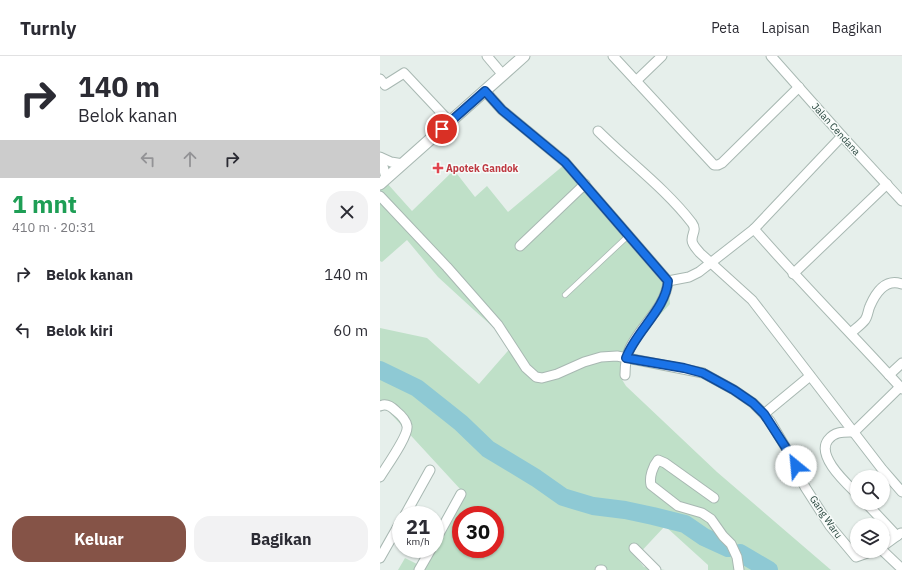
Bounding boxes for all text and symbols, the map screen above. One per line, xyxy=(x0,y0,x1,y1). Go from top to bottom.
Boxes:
text: Turnly xyxy=(20,16,76,40)
text: Peta xyxy=(711,19,739,37)
text: Lapisan xyxy=(761,19,810,37)
text: Bagikan xyxy=(832,19,882,37)
text: 140 m xyxy=(78,68,160,105)
icon: right xyxy=(12,72,64,124)
street label: Jalan Cendana xyxy=(809,100,863,158)
text: Belok kanan xyxy=(78,104,177,127)
pin xyxy=(425,112,459,146)
icon: arrive xyxy=(431,118,453,140)
icon: left xyxy=(137,148,159,170)
icon: ahead xyxy=(179,148,201,170)
icon: right xyxy=(221,148,243,170)
place label: Apotek Gandok xyxy=(446,162,519,175)
marker: Apotek Gandok xyxy=(433,163,443,173)
text: 1 mnt xyxy=(12,188,77,220)
button: close xyxy=(326,191,368,233)
text: 410 m · 20:31 xyxy=(12,219,95,236)
icon: right xyxy=(12,263,34,285)
text: Belok kanan xyxy=(46,265,133,284)
text: 140 m xyxy=(324,265,368,284)
icon: left xyxy=(12,319,34,341)
text: Belok kiri xyxy=(46,321,113,340)
text: 60 m xyxy=(333,321,368,340)
position arrow xyxy=(775,445,817,487)
map controls xyxy=(850,470,890,558)
button: search xyxy=(850,470,890,510)
street label: Gang Waru xyxy=(807,493,845,541)
speed limit sign: 30 xyxy=(452,506,504,558)
text: 21 xyxy=(406,513,430,540)
button: Keluar xyxy=(12,516,186,562)
button: Bagikan xyxy=(194,516,368,562)
button: layers xyxy=(850,518,890,558)
text: km/h xyxy=(406,535,430,548)

